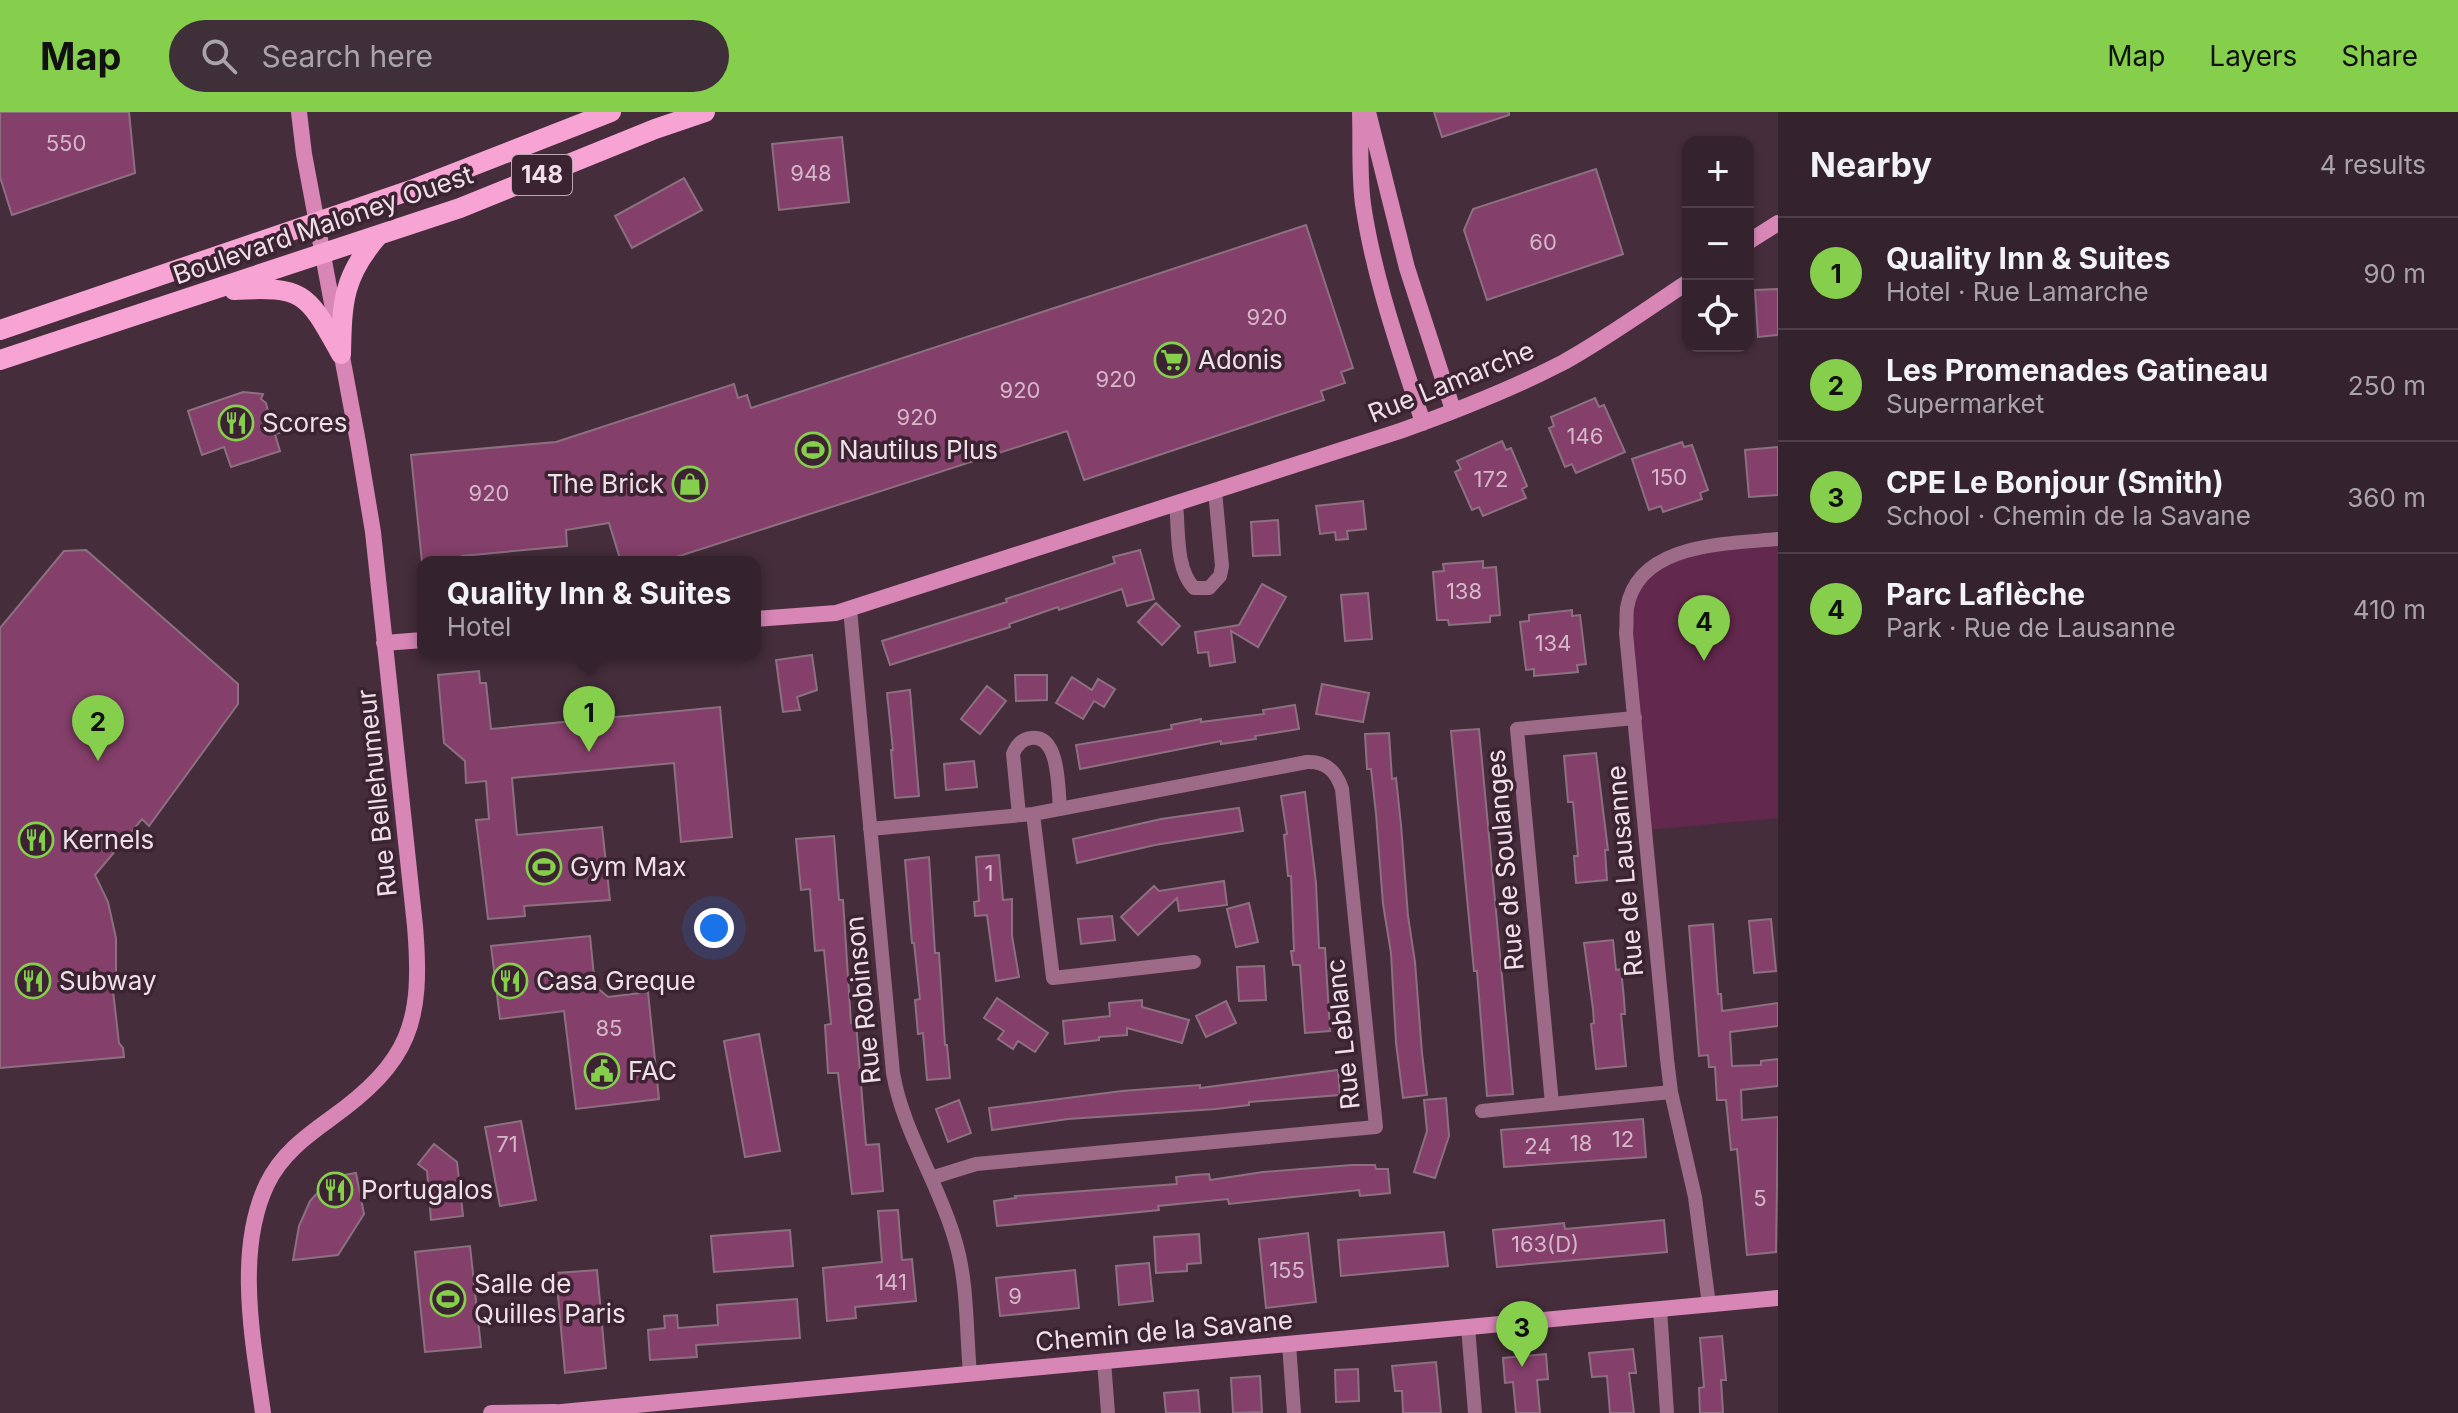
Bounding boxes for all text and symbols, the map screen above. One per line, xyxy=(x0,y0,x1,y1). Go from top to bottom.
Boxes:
search box xyxy=(169,20,729,92)
text: Map xyxy=(40,33,121,79)
icon: search xyxy=(197,34,241,78)
text: Search here xyxy=(261,38,433,74)
text: Map xyxy=(2107,39,2165,73)
text: Layers xyxy=(2209,39,2297,73)
text: Share xyxy=(2341,39,2418,73)
house number: 550 xyxy=(46,130,86,156)
map controls xyxy=(1682,136,1754,352)
button: + xyxy=(1682,136,1754,208)
text: Nearby xyxy=(1810,144,1932,185)
text: 4 results xyxy=(2320,149,2426,180)
road number: 148 xyxy=(512,155,572,195)
street label: Boulevard Maloney Ouest xyxy=(169,159,477,290)
house number: 948 xyxy=(790,160,832,186)
button: − xyxy=(1682,208,1754,280)
house number: 60 xyxy=(1529,229,1557,255)
text: Quality Inn & Suites xyxy=(1886,240,2170,276)
text: 1 xyxy=(1830,258,1842,289)
text: 90 m xyxy=(2363,258,2426,289)
text: Hotel · Rue Lamarche xyxy=(1886,276,2149,307)
button: locate xyxy=(1682,280,1754,352)
house number: 920 xyxy=(1247,304,1287,330)
street label: Rue Lamarche xyxy=(1363,334,1538,429)
supermarket icon: Adonis xyxy=(1153,341,1191,379)
place label: Adonis xyxy=(1198,344,1283,375)
text: Les Promenades Gatineau xyxy=(1886,352,2268,388)
house number: 920 xyxy=(1096,366,1136,392)
text: 2 xyxy=(1828,370,1844,401)
text: 250 m xyxy=(2348,370,2426,401)
house number: 920 xyxy=(1000,377,1040,403)
text: Supermarket xyxy=(1886,388,2044,419)
restaurant icon: Scores xyxy=(217,404,255,442)
house number: 920 xyxy=(897,404,937,430)
place label: Scores xyxy=(262,407,347,438)
house number: 146 xyxy=(1567,423,1603,449)
sports icon: Nautilus Plus xyxy=(794,431,832,469)
place label: Nautilus Plus xyxy=(839,434,998,465)
house number: 150 xyxy=(1651,464,1687,490)
text: CPE Le Bonjour (Smith) xyxy=(1886,464,2224,500)
shop icon: The Brick xyxy=(671,465,709,503)
house number: 172 xyxy=(1474,466,1508,492)
place label: The Brick xyxy=(547,468,664,499)
house number: 920 xyxy=(469,480,509,506)
text: 3 xyxy=(1828,482,1844,513)
text: 360 m xyxy=(2347,482,2426,513)
text: School · Chemin de la Savane xyxy=(1886,500,2251,531)
popup xyxy=(417,556,761,660)
text: Quality Inn & Suites xyxy=(447,575,731,611)
text: Parc Laflèche xyxy=(1886,576,2085,612)
house number: 138 xyxy=(1446,578,1482,604)
text: 4 xyxy=(1827,594,1845,625)
text: 410 m xyxy=(2353,594,2426,625)
pin: 4 xyxy=(1678,595,1730,661)
text: Hotel xyxy=(447,611,511,642)
text: Park · Rue de Lausanne xyxy=(1886,612,2176,643)
house number: 134 xyxy=(1535,630,1571,656)
pin: 1 xyxy=(563,686,615,752)
street label: Rue Bellehumeur xyxy=(350,688,403,898)
pin: 2 xyxy=(72,695,124,761)
street label: Rue de Soulanges xyxy=(1479,748,1530,972)
street label: Rue de Lausanne xyxy=(1600,764,1649,978)
restaurant icon: Kernels xyxy=(17,821,55,859)
place label: Kernels xyxy=(62,824,154,855)
sports icon: Gym Max xyxy=(525,848,563,886)
place label: Gym Max xyxy=(570,851,686,882)
house number: 1 xyxy=(985,860,993,886)
your location xyxy=(694,908,734,948)
street label: Rue Robinson xyxy=(838,915,887,1086)
street label: Rue Leblanc xyxy=(1319,957,1366,1111)
restaurant icon: Subway xyxy=(14,962,52,1000)
restaurant icon: Casa Greque xyxy=(491,962,529,1000)
place label: Subway xyxy=(59,965,157,996)
place label: Casa Greque xyxy=(536,965,696,996)
house number: 85 xyxy=(596,1015,622,1041)
public building icon: FAC xyxy=(583,1052,621,1090)
place label: FAC xyxy=(628,1055,677,1086)
house number: 12 xyxy=(1612,1126,1634,1152)
house number: 18 xyxy=(1570,1130,1592,1156)
house number: 71 xyxy=(496,1131,518,1157)
house number: 24 xyxy=(1524,1133,1552,1159)
restaurant icon: Portugalos xyxy=(316,1171,354,1209)
place label: Portugalos xyxy=(361,1174,493,1205)
house number: 5 xyxy=(1753,1185,1767,1211)
house number: 163(D) xyxy=(1511,1231,1579,1257)
house number: 155 xyxy=(1269,1257,1305,1283)
place label: Salle de Quilles Paris xyxy=(474,1268,626,1329)
house number: 141 xyxy=(875,1269,907,1295)
sports icon: Salle de Quilles Paris xyxy=(429,1280,467,1318)
house number: 9 xyxy=(1008,1283,1022,1309)
pin: 3 xyxy=(1496,1301,1548,1367)
street label: Chemin de la Savane xyxy=(1034,1304,1294,1357)

